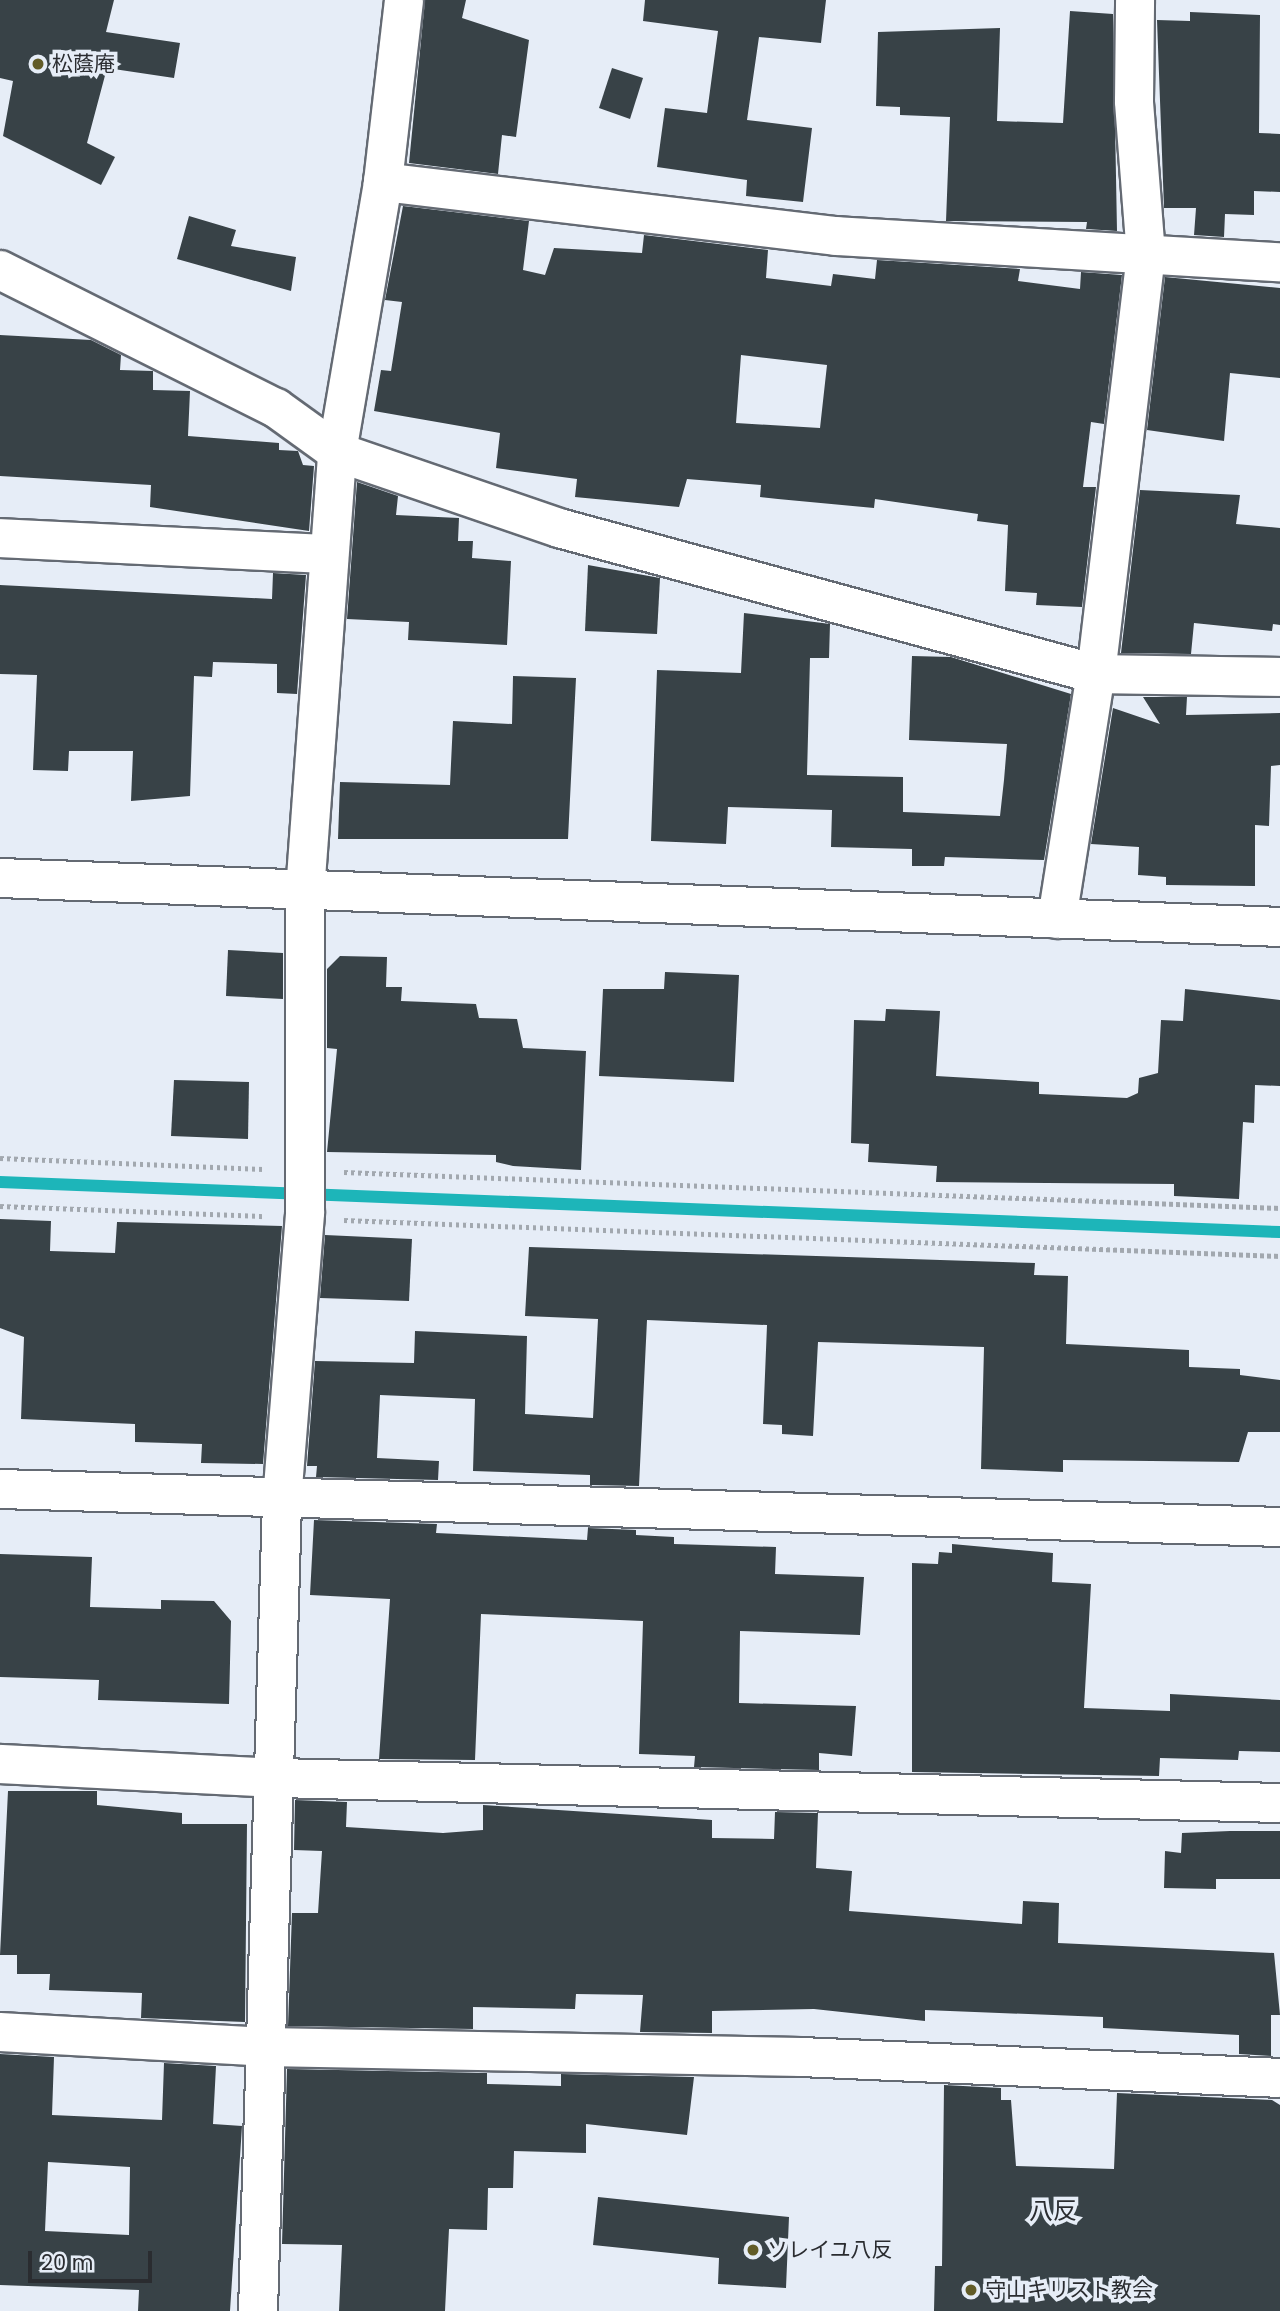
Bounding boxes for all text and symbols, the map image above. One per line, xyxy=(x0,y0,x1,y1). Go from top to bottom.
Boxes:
place label: 松蔭庵 xyxy=(52,51,115,77)
marker: 松蔭庵 xyxy=(30,56,46,72)
district label: 八反 xyxy=(1029,2197,1077,2225)
place label: ソレイユ八反 xyxy=(767,2237,893,2263)
scale bar xyxy=(32,2238,156,2282)
marker: ソレイユ八反 xyxy=(745,2242,761,2258)
text: 20 m xyxy=(41,2248,94,2277)
place label: 守山キリスト教会 xyxy=(985,2277,1153,2303)
marker: 守山キリスト教会 xyxy=(963,2282,979,2298)

